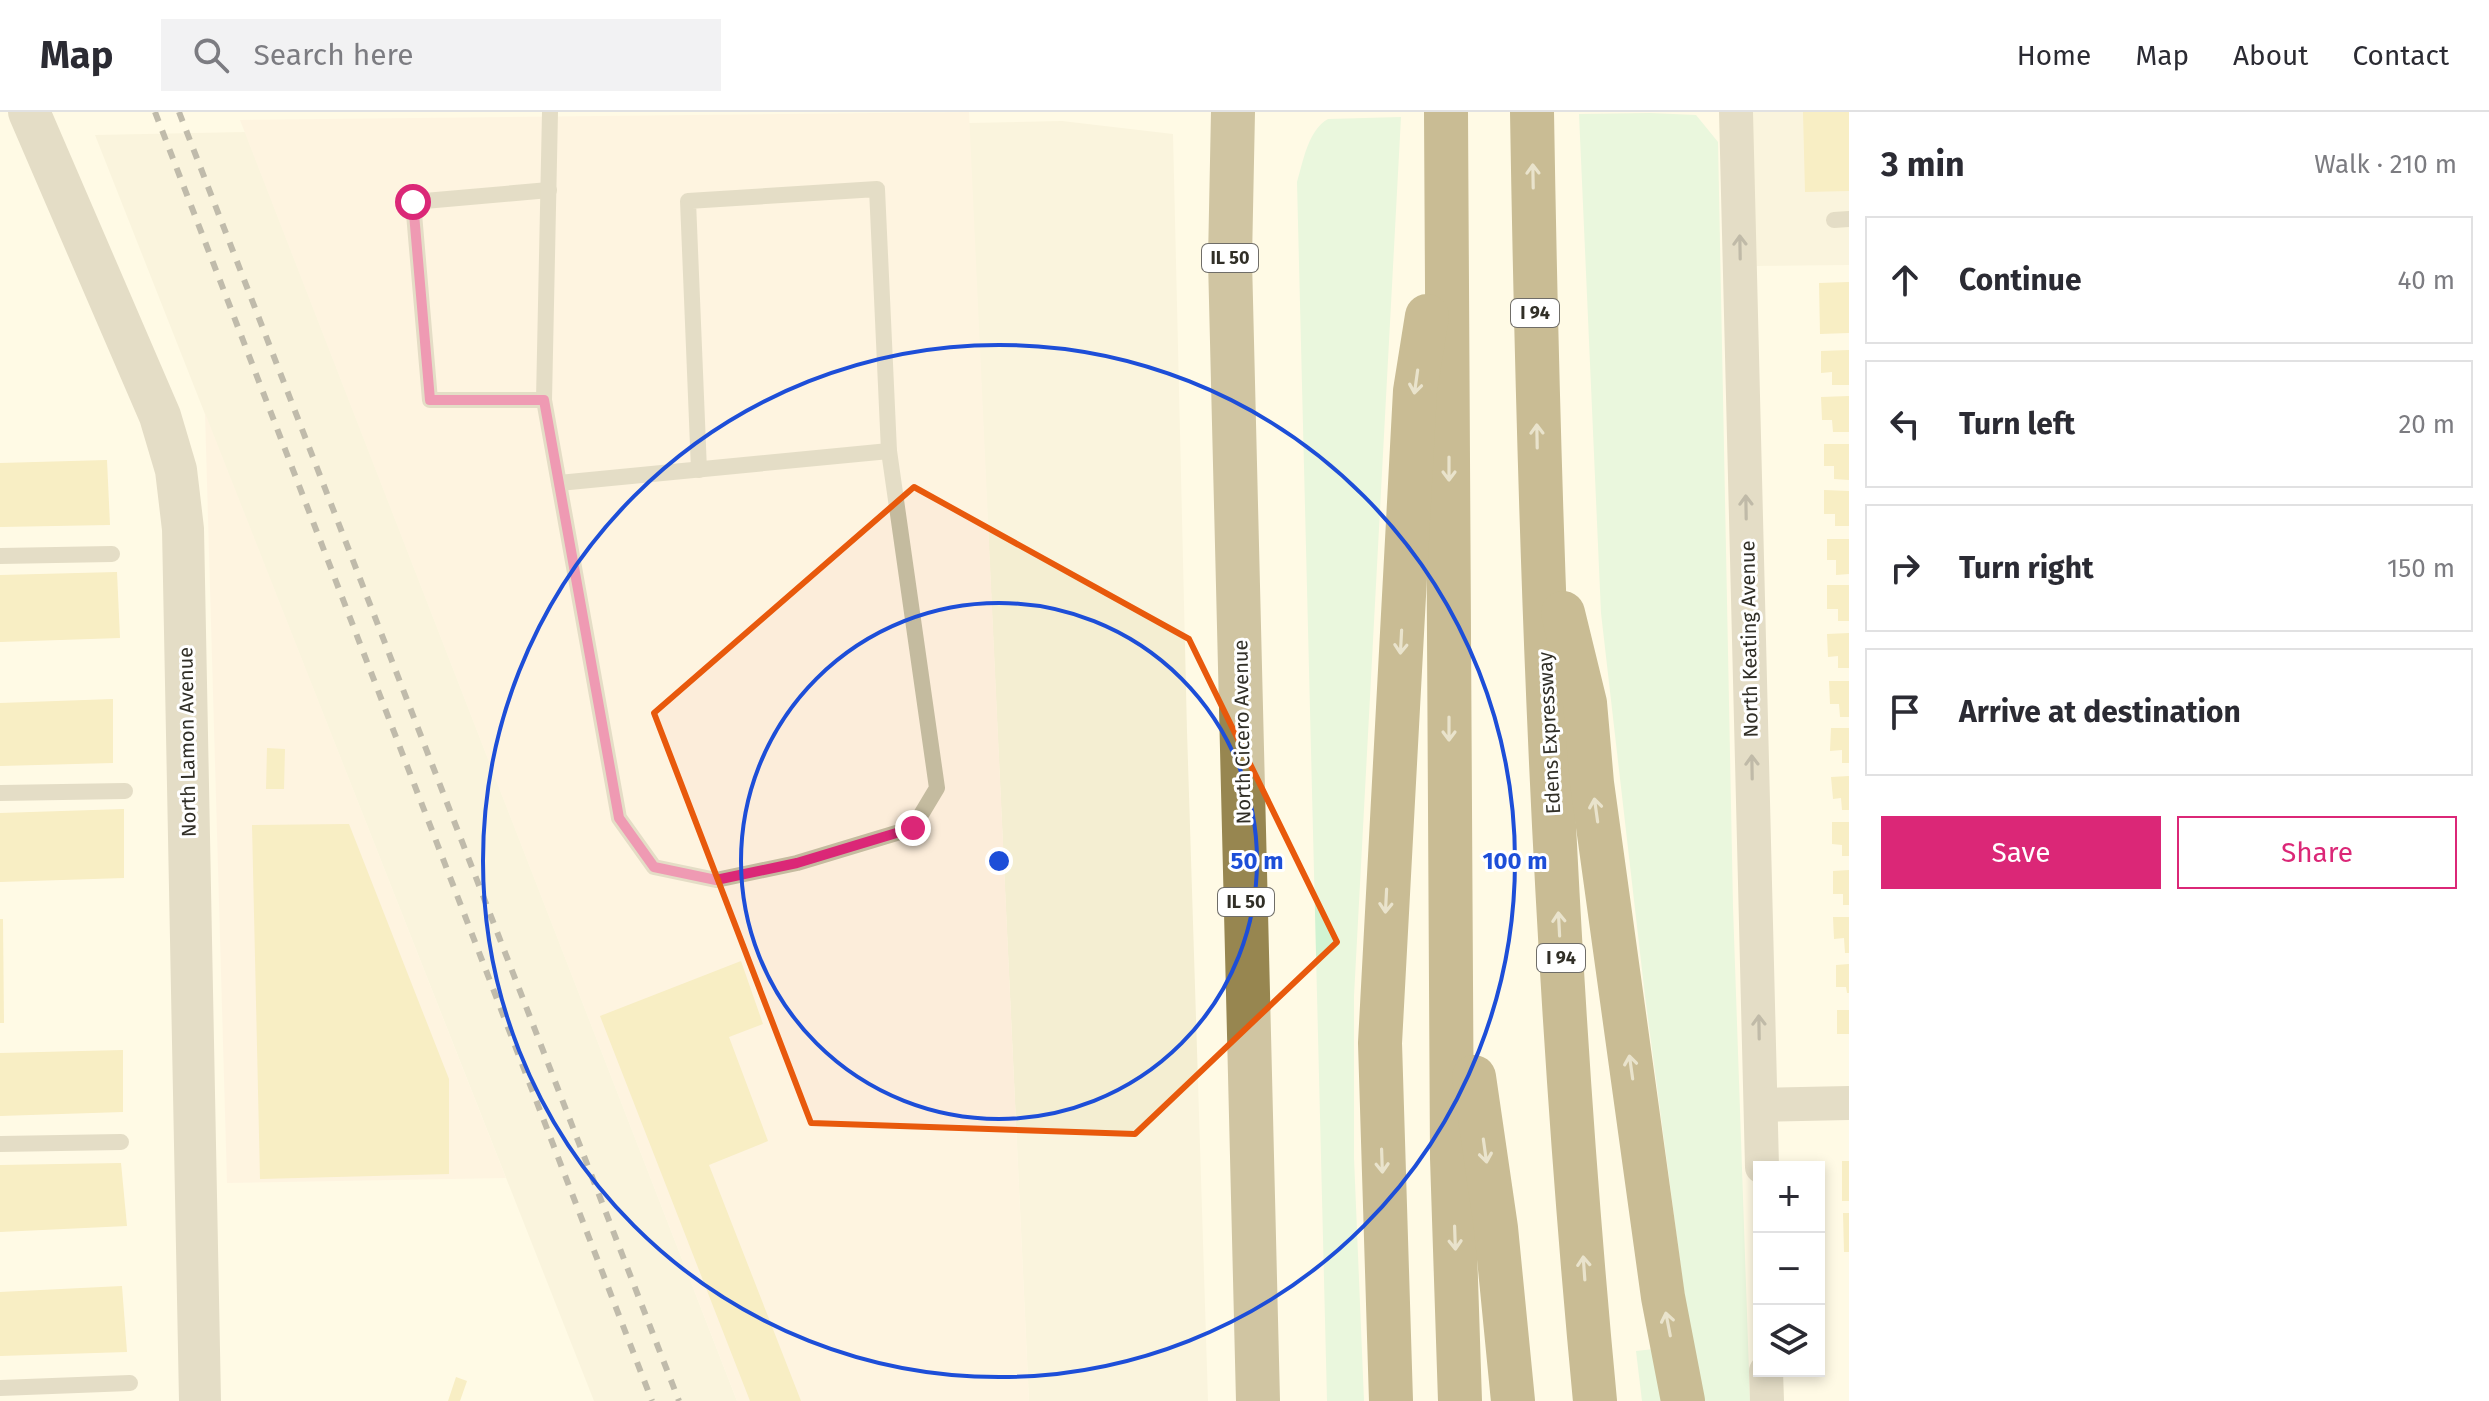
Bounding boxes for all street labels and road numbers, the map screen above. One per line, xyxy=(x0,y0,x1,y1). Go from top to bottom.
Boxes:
road number: IL 50 xyxy=(1202,244,1258,272)
road number: I 94 xyxy=(1511,299,1559,327)
street label: North Keating Avenue xyxy=(1735,540,1763,738)
street label: North Cicero Avenue xyxy=(1228,639,1256,825)
street label: North Lamon Avenue xyxy=(173,647,201,837)
street label: Edens Expressway xyxy=(1533,651,1565,815)
road number: IL 50 xyxy=(1218,888,1274,916)
road number: I 94 xyxy=(1537,944,1585,972)

